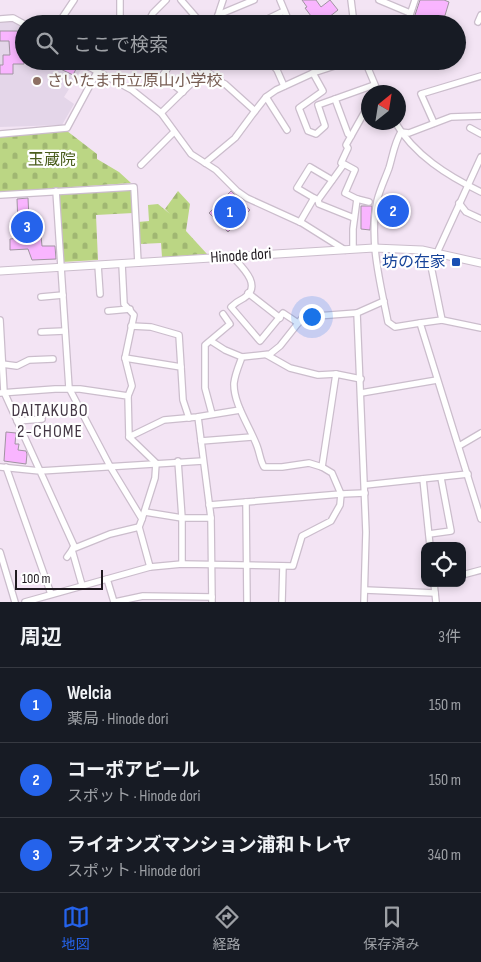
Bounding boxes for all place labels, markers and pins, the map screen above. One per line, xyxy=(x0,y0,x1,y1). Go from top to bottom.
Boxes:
place label: さいたま市立原山小学校 xyxy=(47,72,223,91)
marker: さいたま市立原山小学校 xyxy=(31,75,43,87)
pin: 2 xyxy=(377,192,409,230)
pin: 1 xyxy=(214,193,246,231)
pin: 3 xyxy=(11,208,43,246)
place label: 坊の在家 xyxy=(382,253,446,272)
marker: 坊の在家 xyxy=(450,256,462,268)

